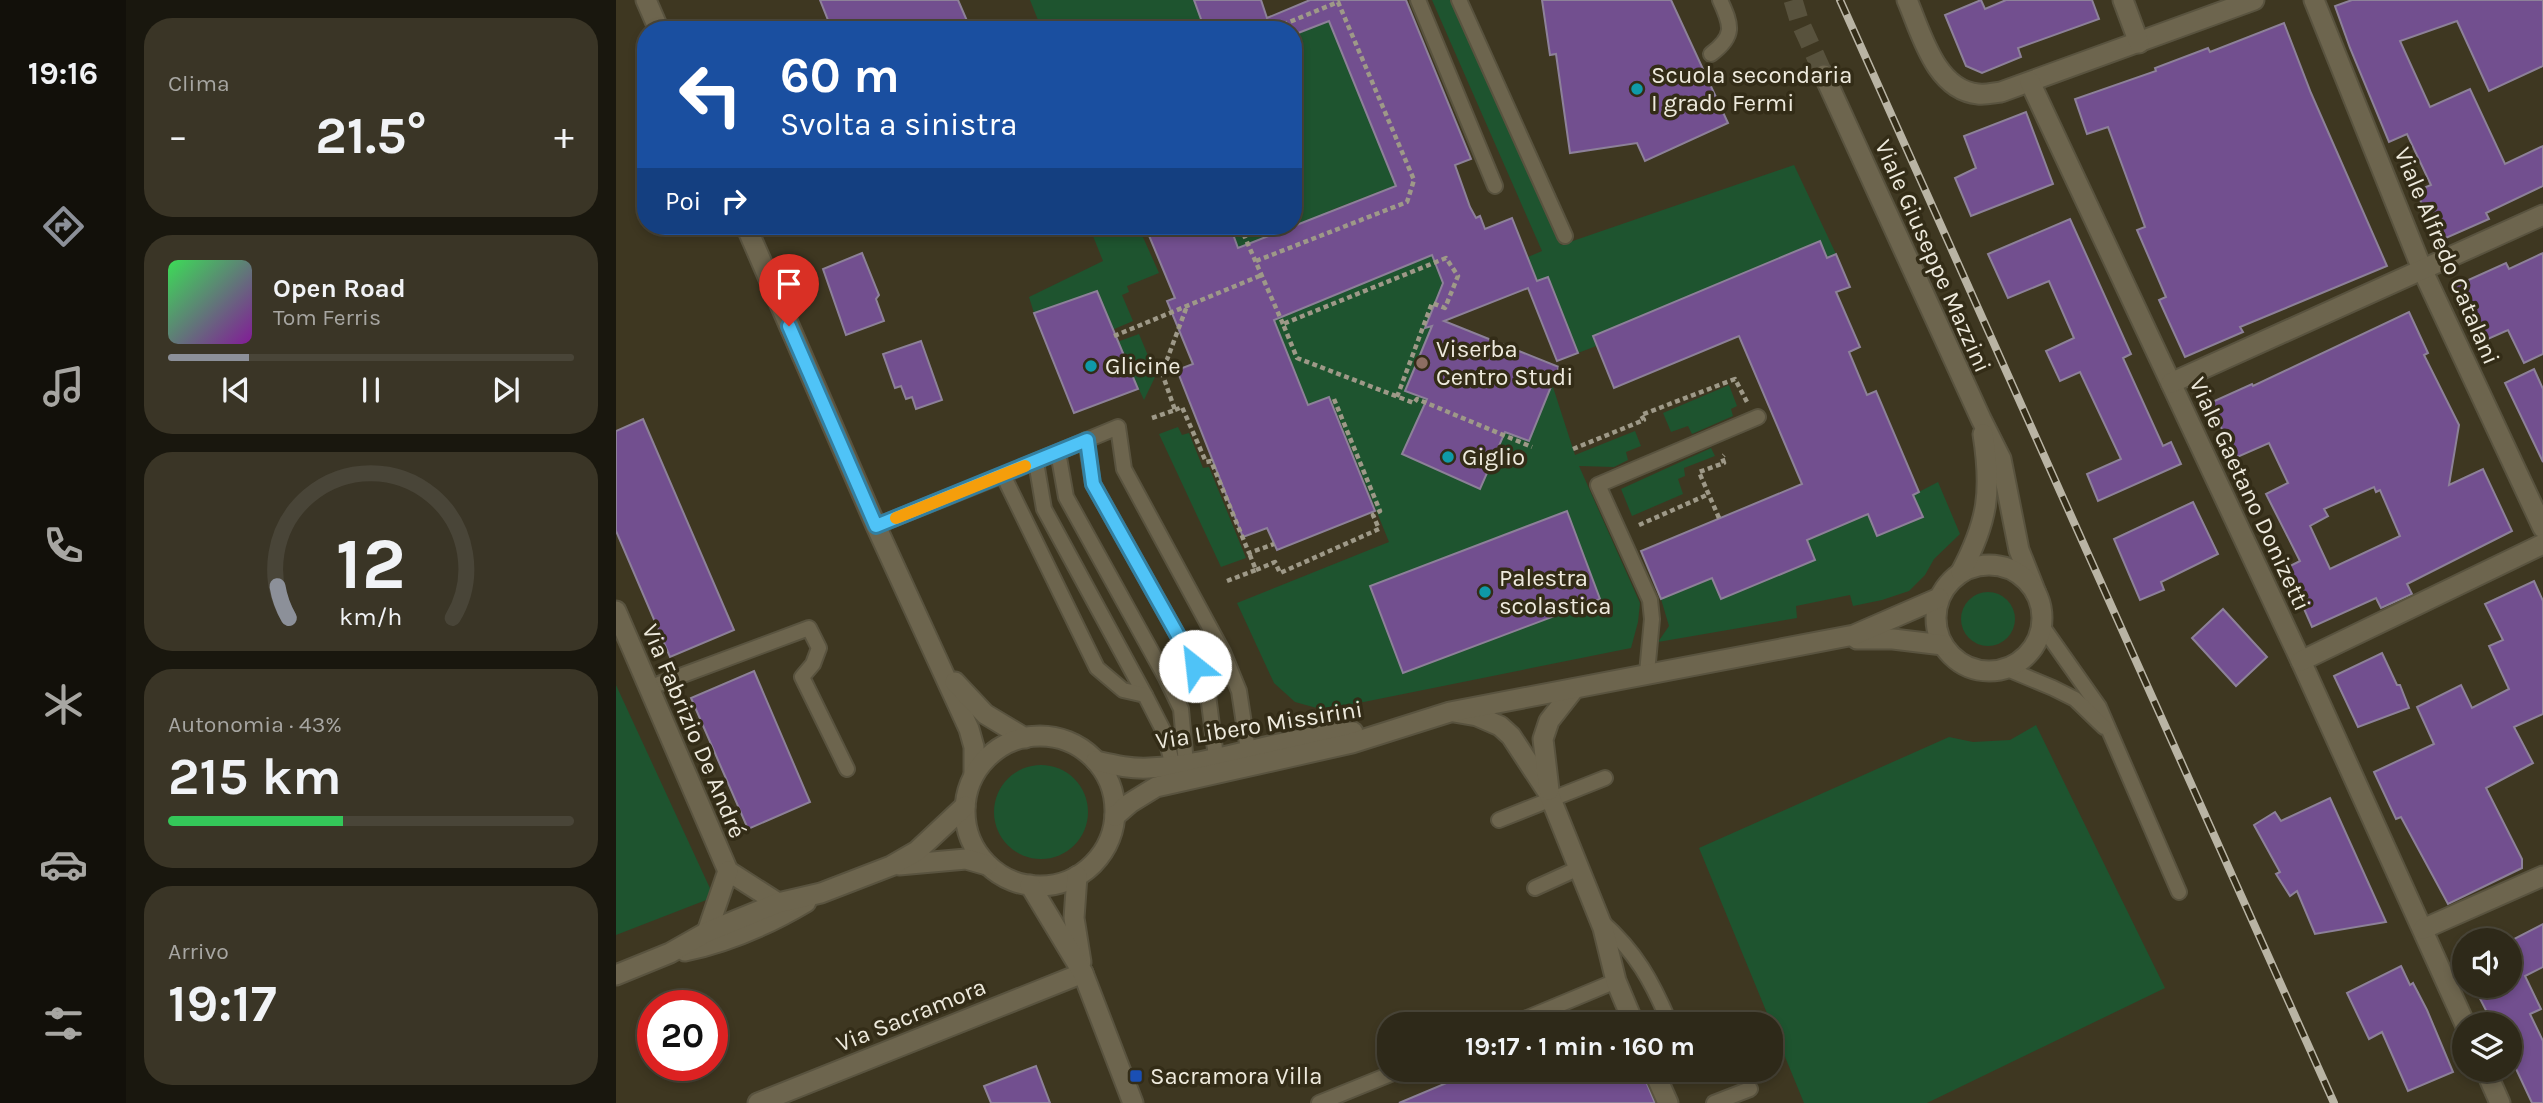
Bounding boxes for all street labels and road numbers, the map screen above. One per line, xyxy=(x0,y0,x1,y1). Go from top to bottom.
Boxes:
street label: Viale Giuseppe Mazzini xyxy=(1869,135,1997,377)
street label: Viale Alfredo Catalani xyxy=(2389,143,2505,369)
street label: Viale Gaetano Donizetti xyxy=(2184,373,2316,615)
street label: Via Fabrizio De André xyxy=(636,620,752,842)
street label: Via Libero Missirini xyxy=(1153,695,1365,755)
street label: Via Sacramora xyxy=(832,972,990,1058)

